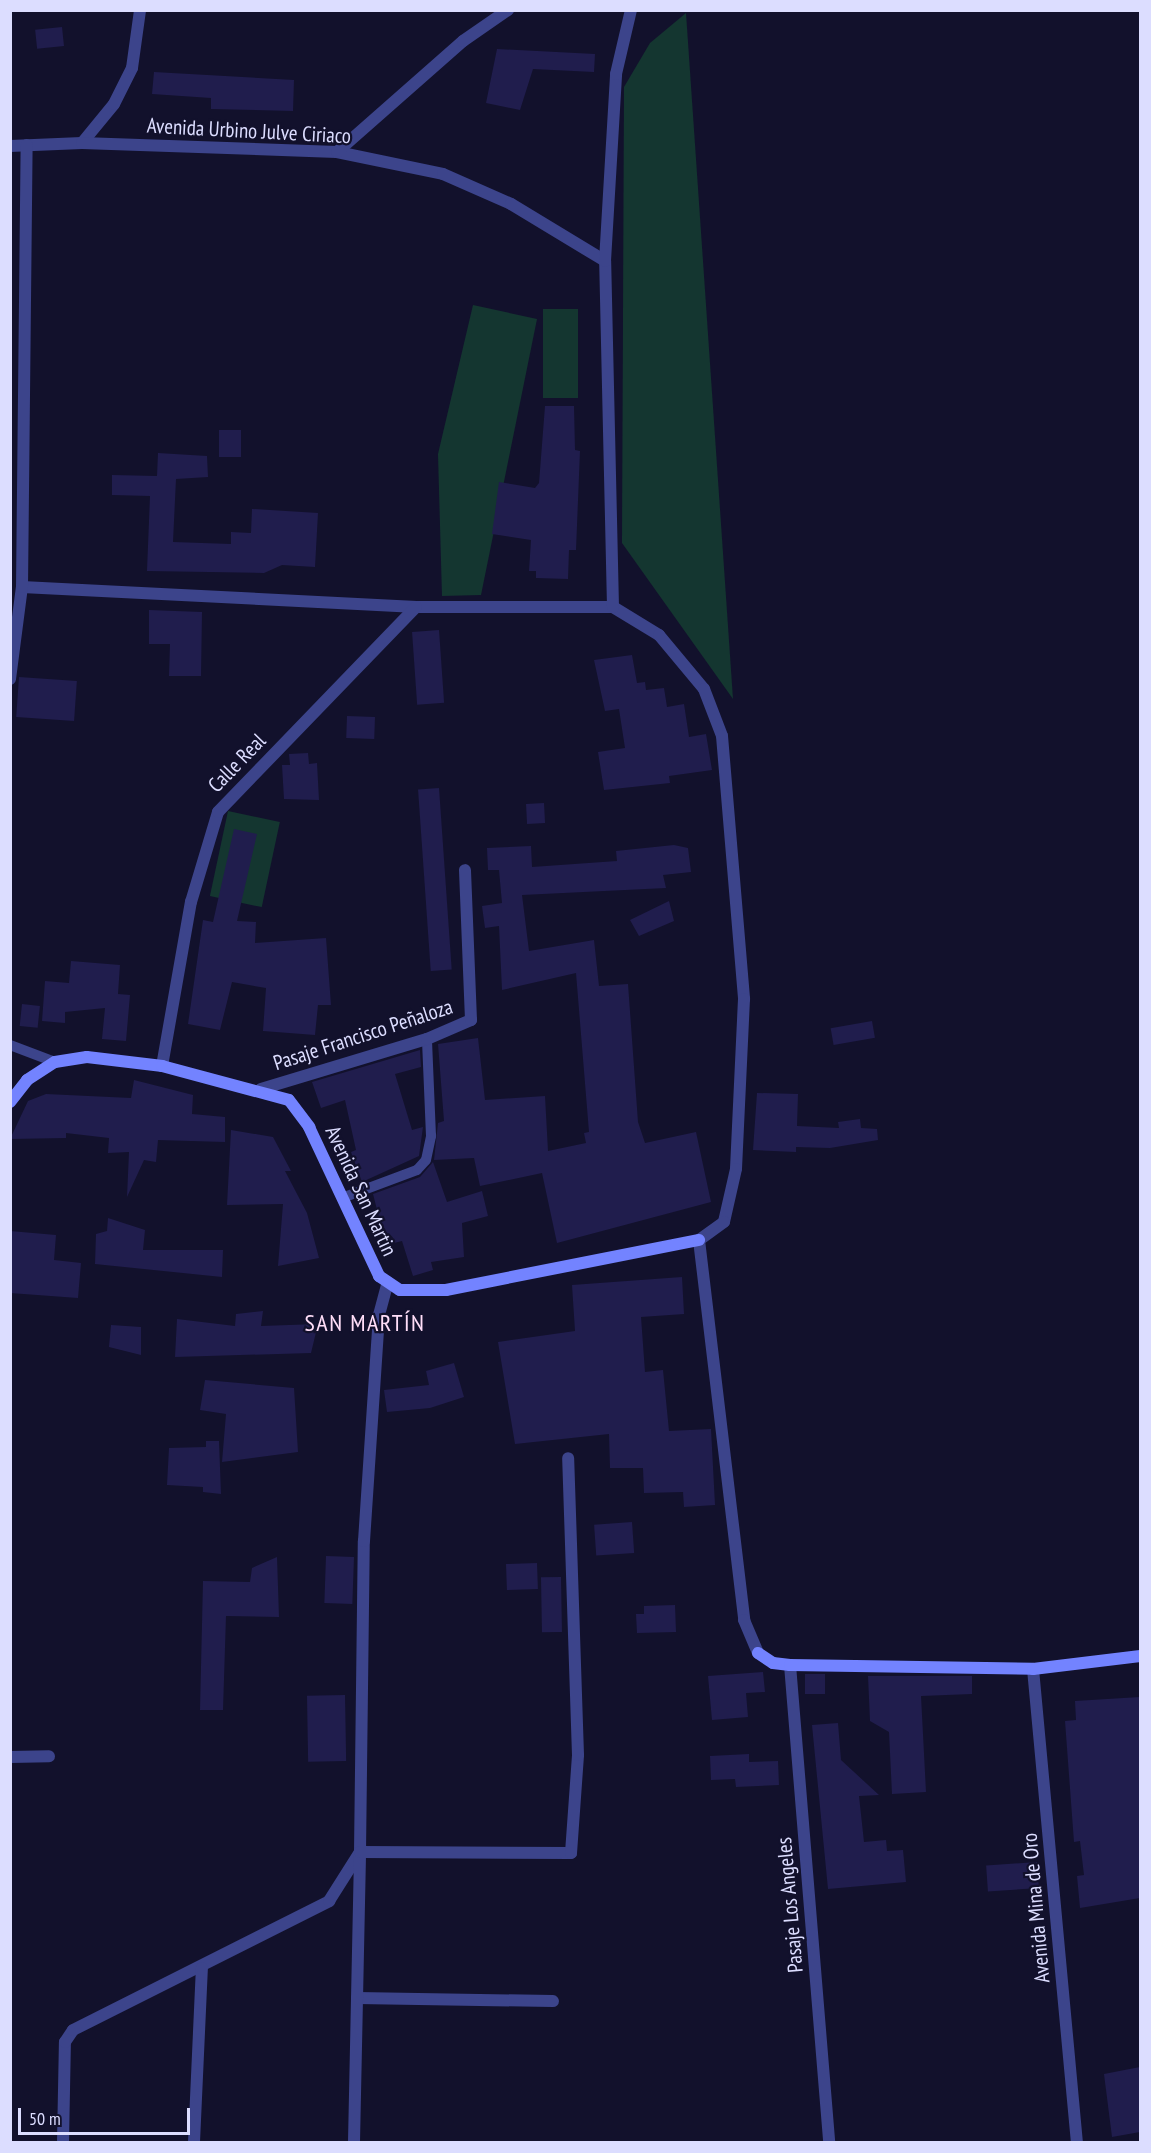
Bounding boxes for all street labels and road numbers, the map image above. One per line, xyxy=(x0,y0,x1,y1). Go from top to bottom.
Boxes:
street label: Avenida Urbino Julve Ciriaco xyxy=(146,113,352,149)
street label: Calle Real xyxy=(203,728,271,798)
street label: Pasaje Francisco Peñaloza xyxy=(270,994,456,1076)
street label: Avenida San Martin xyxy=(320,1122,402,1260)
street label: Avenida Mina de Oro xyxy=(1017,1832,1055,1984)
street label: Pasaje Los Angeles xyxy=(772,1836,808,1974)

